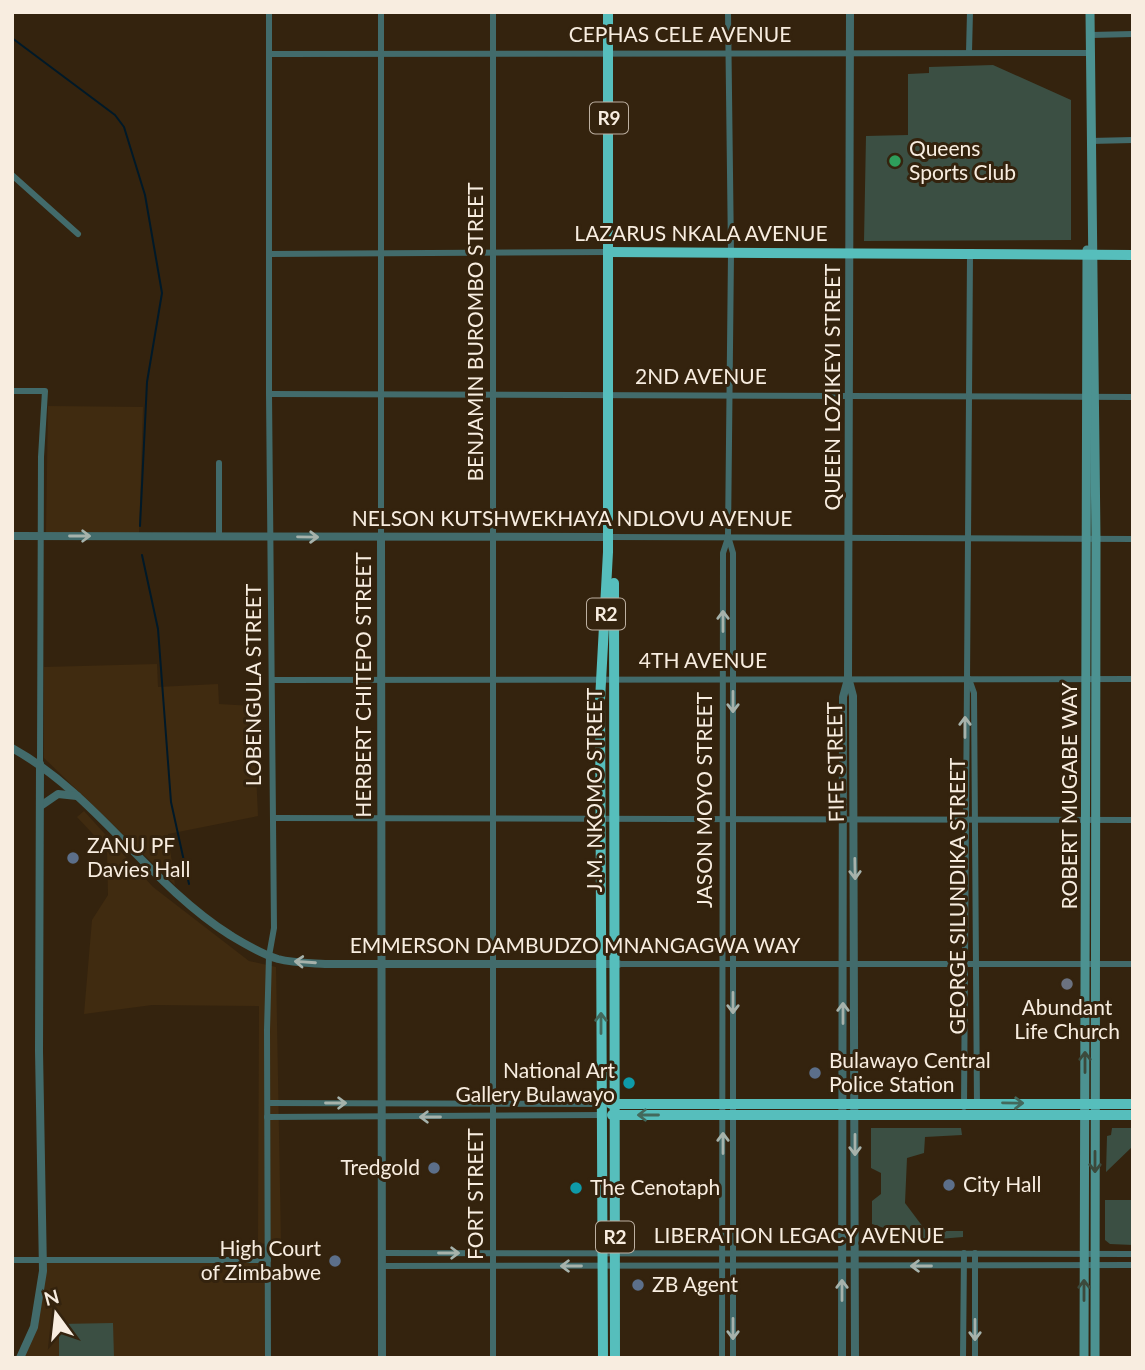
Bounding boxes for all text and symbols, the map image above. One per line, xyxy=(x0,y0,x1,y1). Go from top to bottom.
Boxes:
street label: CEPHAS CELE AVENUE xyxy=(569,21,791,46)
road number: R9 xyxy=(590,102,628,134)
place label: Queens Sports Club xyxy=(909,135,1016,184)
marker: Queens Sports Club xyxy=(887,153,903,169)
street label: BENJAMIN BUROMBO STREET xyxy=(462,182,487,482)
street label: LAZARUS NKALA AVENUE xyxy=(574,220,828,245)
street label: QUEEN LOZIKEYI STREET xyxy=(819,263,844,511)
street label: 2ND AVENUE xyxy=(635,363,767,388)
street label: NELSON KUTSHWEKHAYA NDLOVU AVENUE xyxy=(352,505,792,530)
one-way arrow xyxy=(69,529,92,543)
one-way arrow xyxy=(296,530,319,544)
street label: HERBERT CHITEPO STREET xyxy=(350,552,375,818)
street label: LOBENGULA STREET xyxy=(240,583,265,786)
road number: R2 xyxy=(587,598,625,629)
one-way arrow xyxy=(716,610,730,633)
street label: 4TH AVENUE xyxy=(639,647,767,672)
street label: ROBERT MUGABE WAY xyxy=(1056,682,1081,910)
street label: J.M. NKOMO STREET xyxy=(581,687,606,892)
one-way arrow xyxy=(726,690,740,713)
street label: JASON MOYO STREET xyxy=(691,691,716,908)
street label: FIFE STREET xyxy=(821,701,848,823)
one-way arrow xyxy=(958,715,971,738)
street label: GEORGE SILUNDIKA STREET xyxy=(944,757,969,1035)
place label: ZANU PF Davies Hall xyxy=(87,832,190,881)
marker: ZANU PF Davies Hall xyxy=(65,850,81,866)
one-way arrow xyxy=(848,857,862,880)
street label: EMMERSON DAMBUDZO MNANGAGWA WAY xyxy=(350,932,801,957)
one-way arrow xyxy=(294,956,317,969)
marker: Abundant Life Church xyxy=(1059,976,1075,992)
one-way arrow xyxy=(726,991,740,1014)
place label: Abundant Life Church xyxy=(1014,994,1120,1043)
one-way arrow xyxy=(836,1002,850,1025)
one-way arrow xyxy=(594,1011,608,1034)
place label: Bulawayo Central Police Station xyxy=(829,1047,991,1096)
one-way arrow xyxy=(1078,1051,1092,1074)
place label: National Art Gallery Bulawayo xyxy=(456,1057,615,1106)
marker: Bulawayo Central Police Station xyxy=(807,1065,823,1081)
marker: National Art Gallery Bulawayo xyxy=(621,1075,637,1091)
one-way arrow xyxy=(324,1096,347,1110)
one-way arrow xyxy=(1001,1096,1024,1110)
one-way arrow xyxy=(637,1108,660,1122)
one-way arrow xyxy=(419,1110,442,1124)
street label: FORT STREET xyxy=(462,1127,487,1260)
one-way arrow xyxy=(716,1131,730,1154)
one-way arrow xyxy=(848,1133,862,1156)
one-way arrow xyxy=(1088,1150,1102,1173)
place label: Tredgold xyxy=(340,1154,420,1179)
marker: Tredgold xyxy=(426,1160,442,1176)
place label: City Hall xyxy=(963,1171,1041,1196)
place label: The Cenotaph xyxy=(590,1174,720,1199)
marker: City Hall xyxy=(941,1177,957,1193)
marker: The Cenotaph xyxy=(568,1180,584,1196)
road number: R2 xyxy=(596,1222,634,1252)
street label: LIBERATION LEGACY AVENUE xyxy=(654,1222,944,1247)
place label: High Court of Zimbabwe xyxy=(201,1235,321,1284)
one-way arrow xyxy=(437,1246,460,1260)
marker: High Court of Zimbabwe xyxy=(327,1253,343,1269)
one-way arrow xyxy=(560,1259,583,1273)
one-way arrow xyxy=(910,1259,933,1273)
place label: ZB Agent xyxy=(652,1271,739,1296)
marker: ZB Agent xyxy=(630,1277,646,1293)
one-way arrow xyxy=(835,1278,849,1301)
one-way arrow xyxy=(1077,1278,1091,1301)
north arrow xyxy=(21,1279,91,1349)
text: N xyxy=(41,1284,62,1310)
one-way arrow xyxy=(726,1317,740,1340)
one-way arrow xyxy=(968,1318,982,1341)

